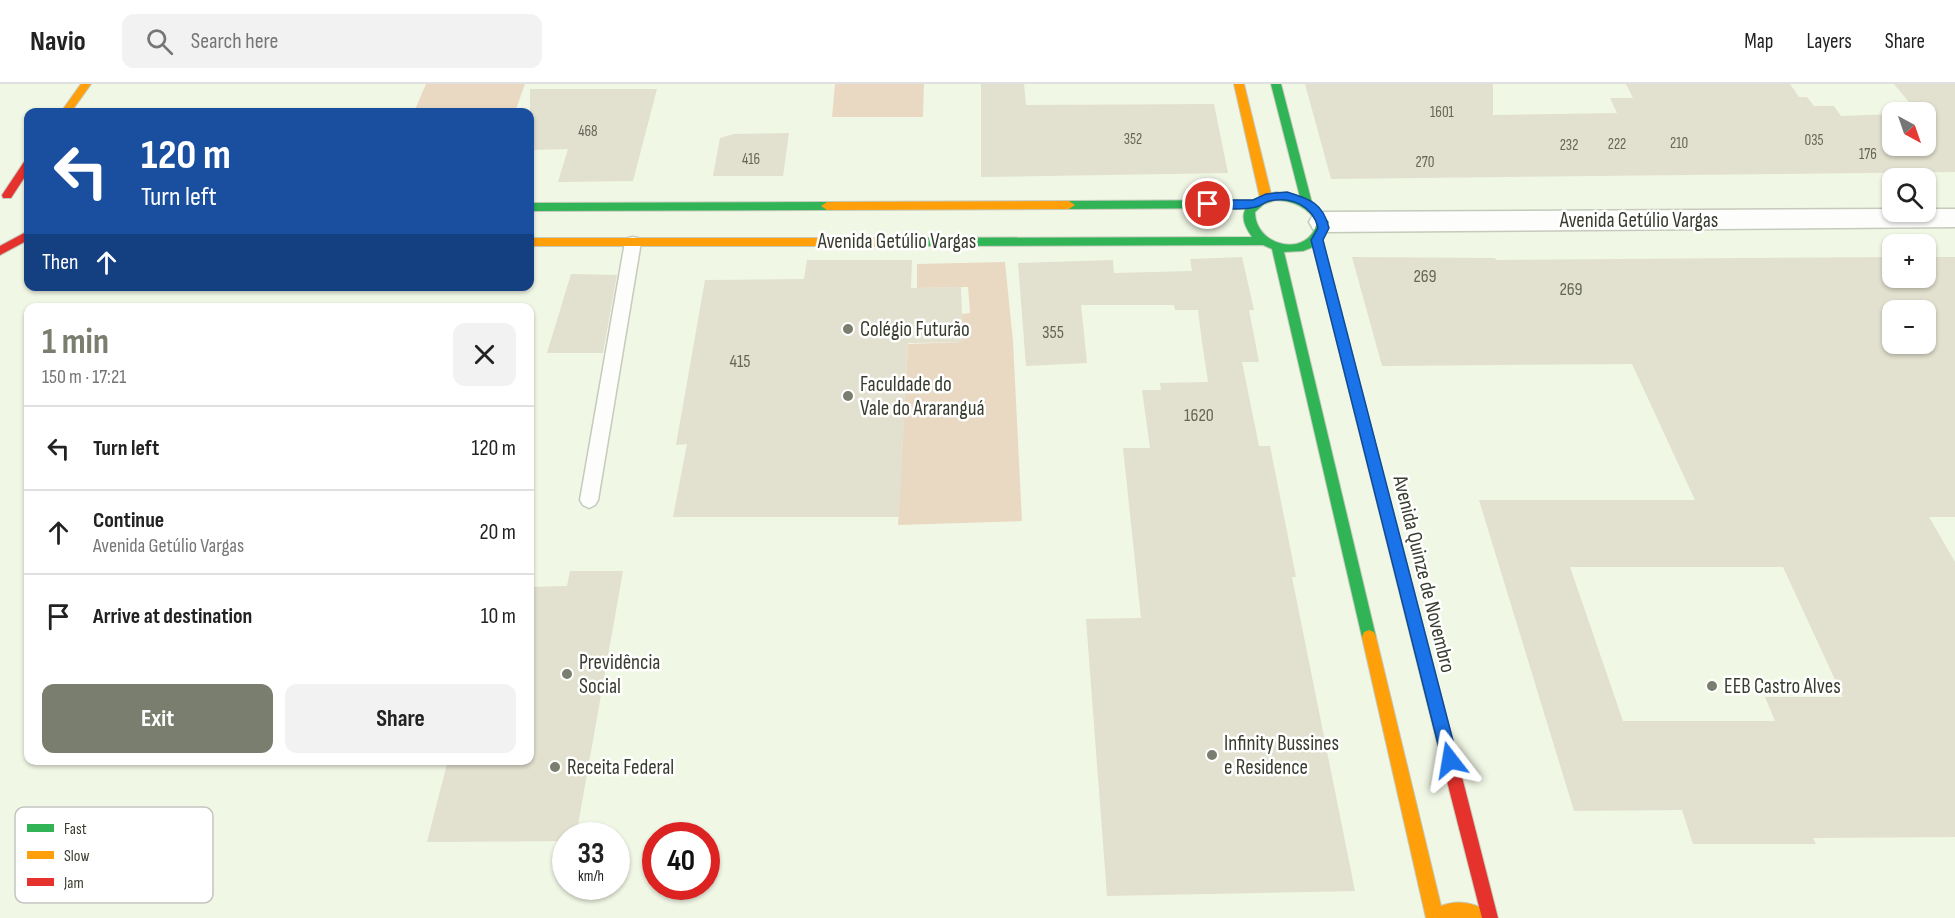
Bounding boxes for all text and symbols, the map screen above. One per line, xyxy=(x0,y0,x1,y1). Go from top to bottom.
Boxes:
search box xyxy=(122,14,542,68)
text: Navio xyxy=(30,25,86,58)
icon: search xyxy=(143,25,176,58)
text: Search here xyxy=(191,28,278,55)
text: Map xyxy=(1744,29,1773,54)
text: Layers xyxy=(1806,29,1852,54)
text: Share xyxy=(1885,29,1925,54)
north arrow xyxy=(1882,102,1936,156)
map controls xyxy=(1882,102,1936,354)
house number: 1601 xyxy=(1430,103,1455,122)
house number: 468 xyxy=(578,122,598,141)
text: 120 m xyxy=(141,130,231,181)
house number: 352 xyxy=(1124,130,1142,149)
house number: 035 xyxy=(1805,131,1824,150)
icon: left xyxy=(42,132,120,210)
house number: 210 xyxy=(1670,134,1688,153)
house number: 222 xyxy=(1608,135,1626,154)
house number: 232 xyxy=(1560,136,1578,155)
house number: 176 xyxy=(1859,145,1877,164)
house number: 416 xyxy=(742,150,760,169)
house number: 270 xyxy=(1416,153,1434,172)
button: search xyxy=(1882,168,1936,222)
pin xyxy=(1182,178,1233,229)
text: Turn left xyxy=(141,181,217,213)
icon: arrive xyxy=(1191,187,1224,220)
street label: Avenida Getúlio Vargas xyxy=(1559,208,1718,233)
street label: Avenida Getúlio Vargas xyxy=(817,229,976,254)
button: + xyxy=(1882,234,1936,288)
icon: ahead xyxy=(90,246,123,279)
text: Then xyxy=(42,249,78,276)
house number: 269 xyxy=(1413,266,1437,287)
house number: 269 xyxy=(1559,279,1583,300)
button: − xyxy=(1882,300,1936,354)
place label: Colégio Futurão xyxy=(860,317,970,342)
text: 1 min xyxy=(42,321,109,364)
marker: Colégio Futurão xyxy=(841,322,855,336)
house number: 355 xyxy=(1042,322,1064,343)
button: close xyxy=(453,323,516,386)
house number: 415 xyxy=(729,351,751,372)
text: 150 m · 17:21 xyxy=(42,365,126,389)
place label: Faculdade do Vale do Araranguá xyxy=(860,372,985,421)
marker: Faculdade do Vale do Araranguá xyxy=(841,389,855,403)
house number: 1620 xyxy=(1184,405,1214,426)
icon: left xyxy=(42,432,75,465)
text: Turn left xyxy=(93,435,159,462)
text: 120 m xyxy=(472,435,516,462)
street label: Avenida Quinze de Novembro xyxy=(1387,472,1461,675)
text: Continue xyxy=(93,507,164,534)
icon: ahead xyxy=(42,516,75,549)
text: 20 m xyxy=(480,519,516,546)
text: Avenida Getúlio Vargas xyxy=(93,534,244,558)
icon: arrive xyxy=(42,600,75,633)
text: Arrive at destination xyxy=(93,603,252,630)
text: 10 m xyxy=(481,603,516,630)
place label: Previdência Social xyxy=(579,650,660,699)
marker: Previdência Social xyxy=(560,667,574,681)
place label: EEB Castro Alves xyxy=(1724,674,1841,699)
marker: EEB Castro Alves xyxy=(1705,679,1719,693)
button: Exit xyxy=(42,684,273,753)
button: Share xyxy=(285,684,516,753)
position arrow xyxy=(1418,728,1482,792)
place label: Infinity Bussines e Residence xyxy=(1224,731,1339,780)
marker: Infinity Bussines e Residence xyxy=(1205,748,1219,762)
place label: Receita Federal xyxy=(567,755,674,780)
marker: Receita Federal xyxy=(548,760,562,774)
legend xyxy=(15,807,213,903)
text: Fast xyxy=(64,820,87,839)
speed limit sign: 40 xyxy=(642,822,720,900)
text: 33 xyxy=(578,836,604,872)
text: Slow xyxy=(64,847,89,866)
text: km/h xyxy=(578,867,604,886)
text: Jam xyxy=(63,874,84,893)

